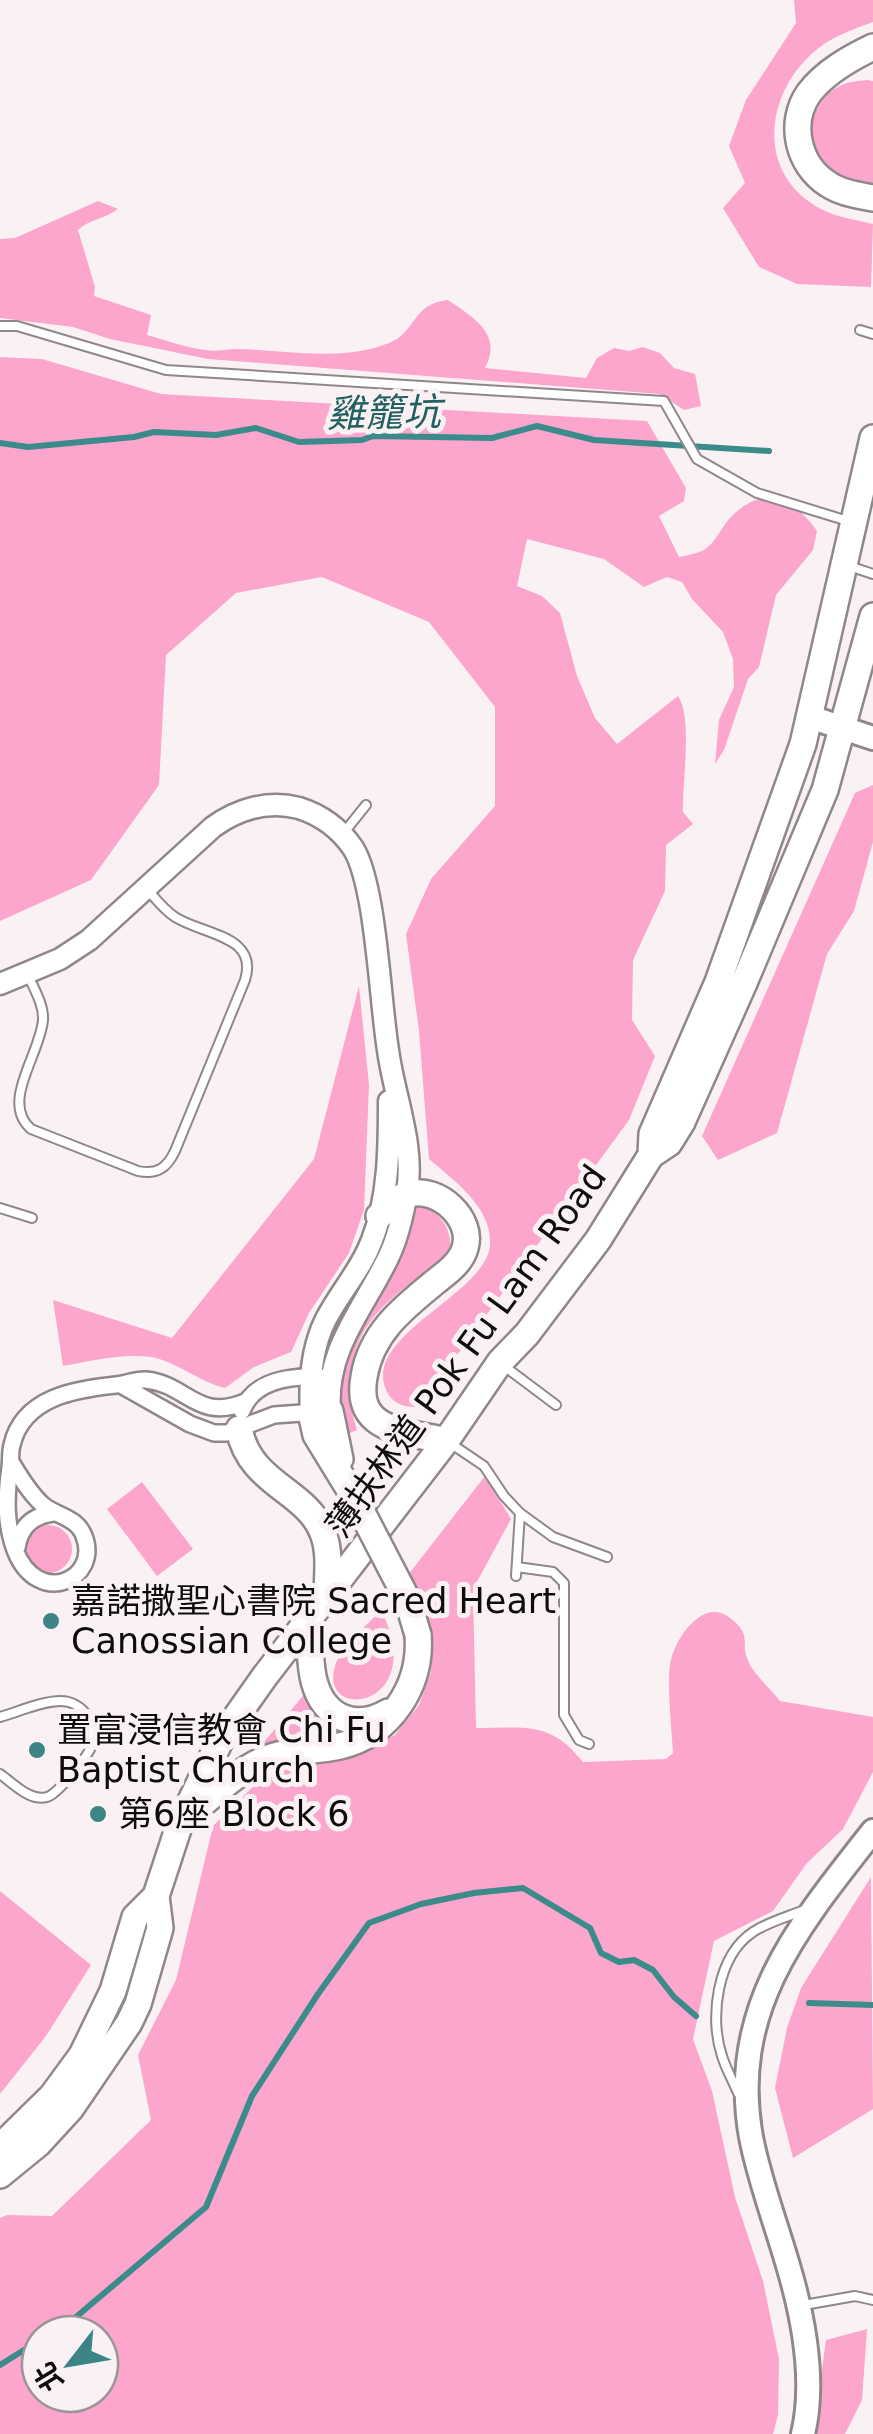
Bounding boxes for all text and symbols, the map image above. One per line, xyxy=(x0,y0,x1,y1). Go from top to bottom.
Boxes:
water label: 雞籠坑 xyxy=(327,390,446,436)
street label: 薄扶林道 Pok Fu Lam Road xyxy=(318,1157,614,1545)
place label: 嘉諾撒聖心書院 Sacred Heart Canossian College xyxy=(71,1581,556,1661)
marker: 嘉諾撒聖心書院 Sacred Heart Canossian College xyxy=(40,1610,62,1632)
place label: 置富浸信教會 Chi Fu Baptist Church xyxy=(57,1710,386,1790)
marker: 置富浸信教會 Chi Fu Baptist Church xyxy=(26,1739,48,1761)
place label: 第6座 Block 6 xyxy=(118,1794,349,1834)
marker: 第6座 Block 6 xyxy=(87,1803,109,1825)
north arrow xyxy=(20,2314,120,2414)
text: 北 xyxy=(28,2356,70,2397)

